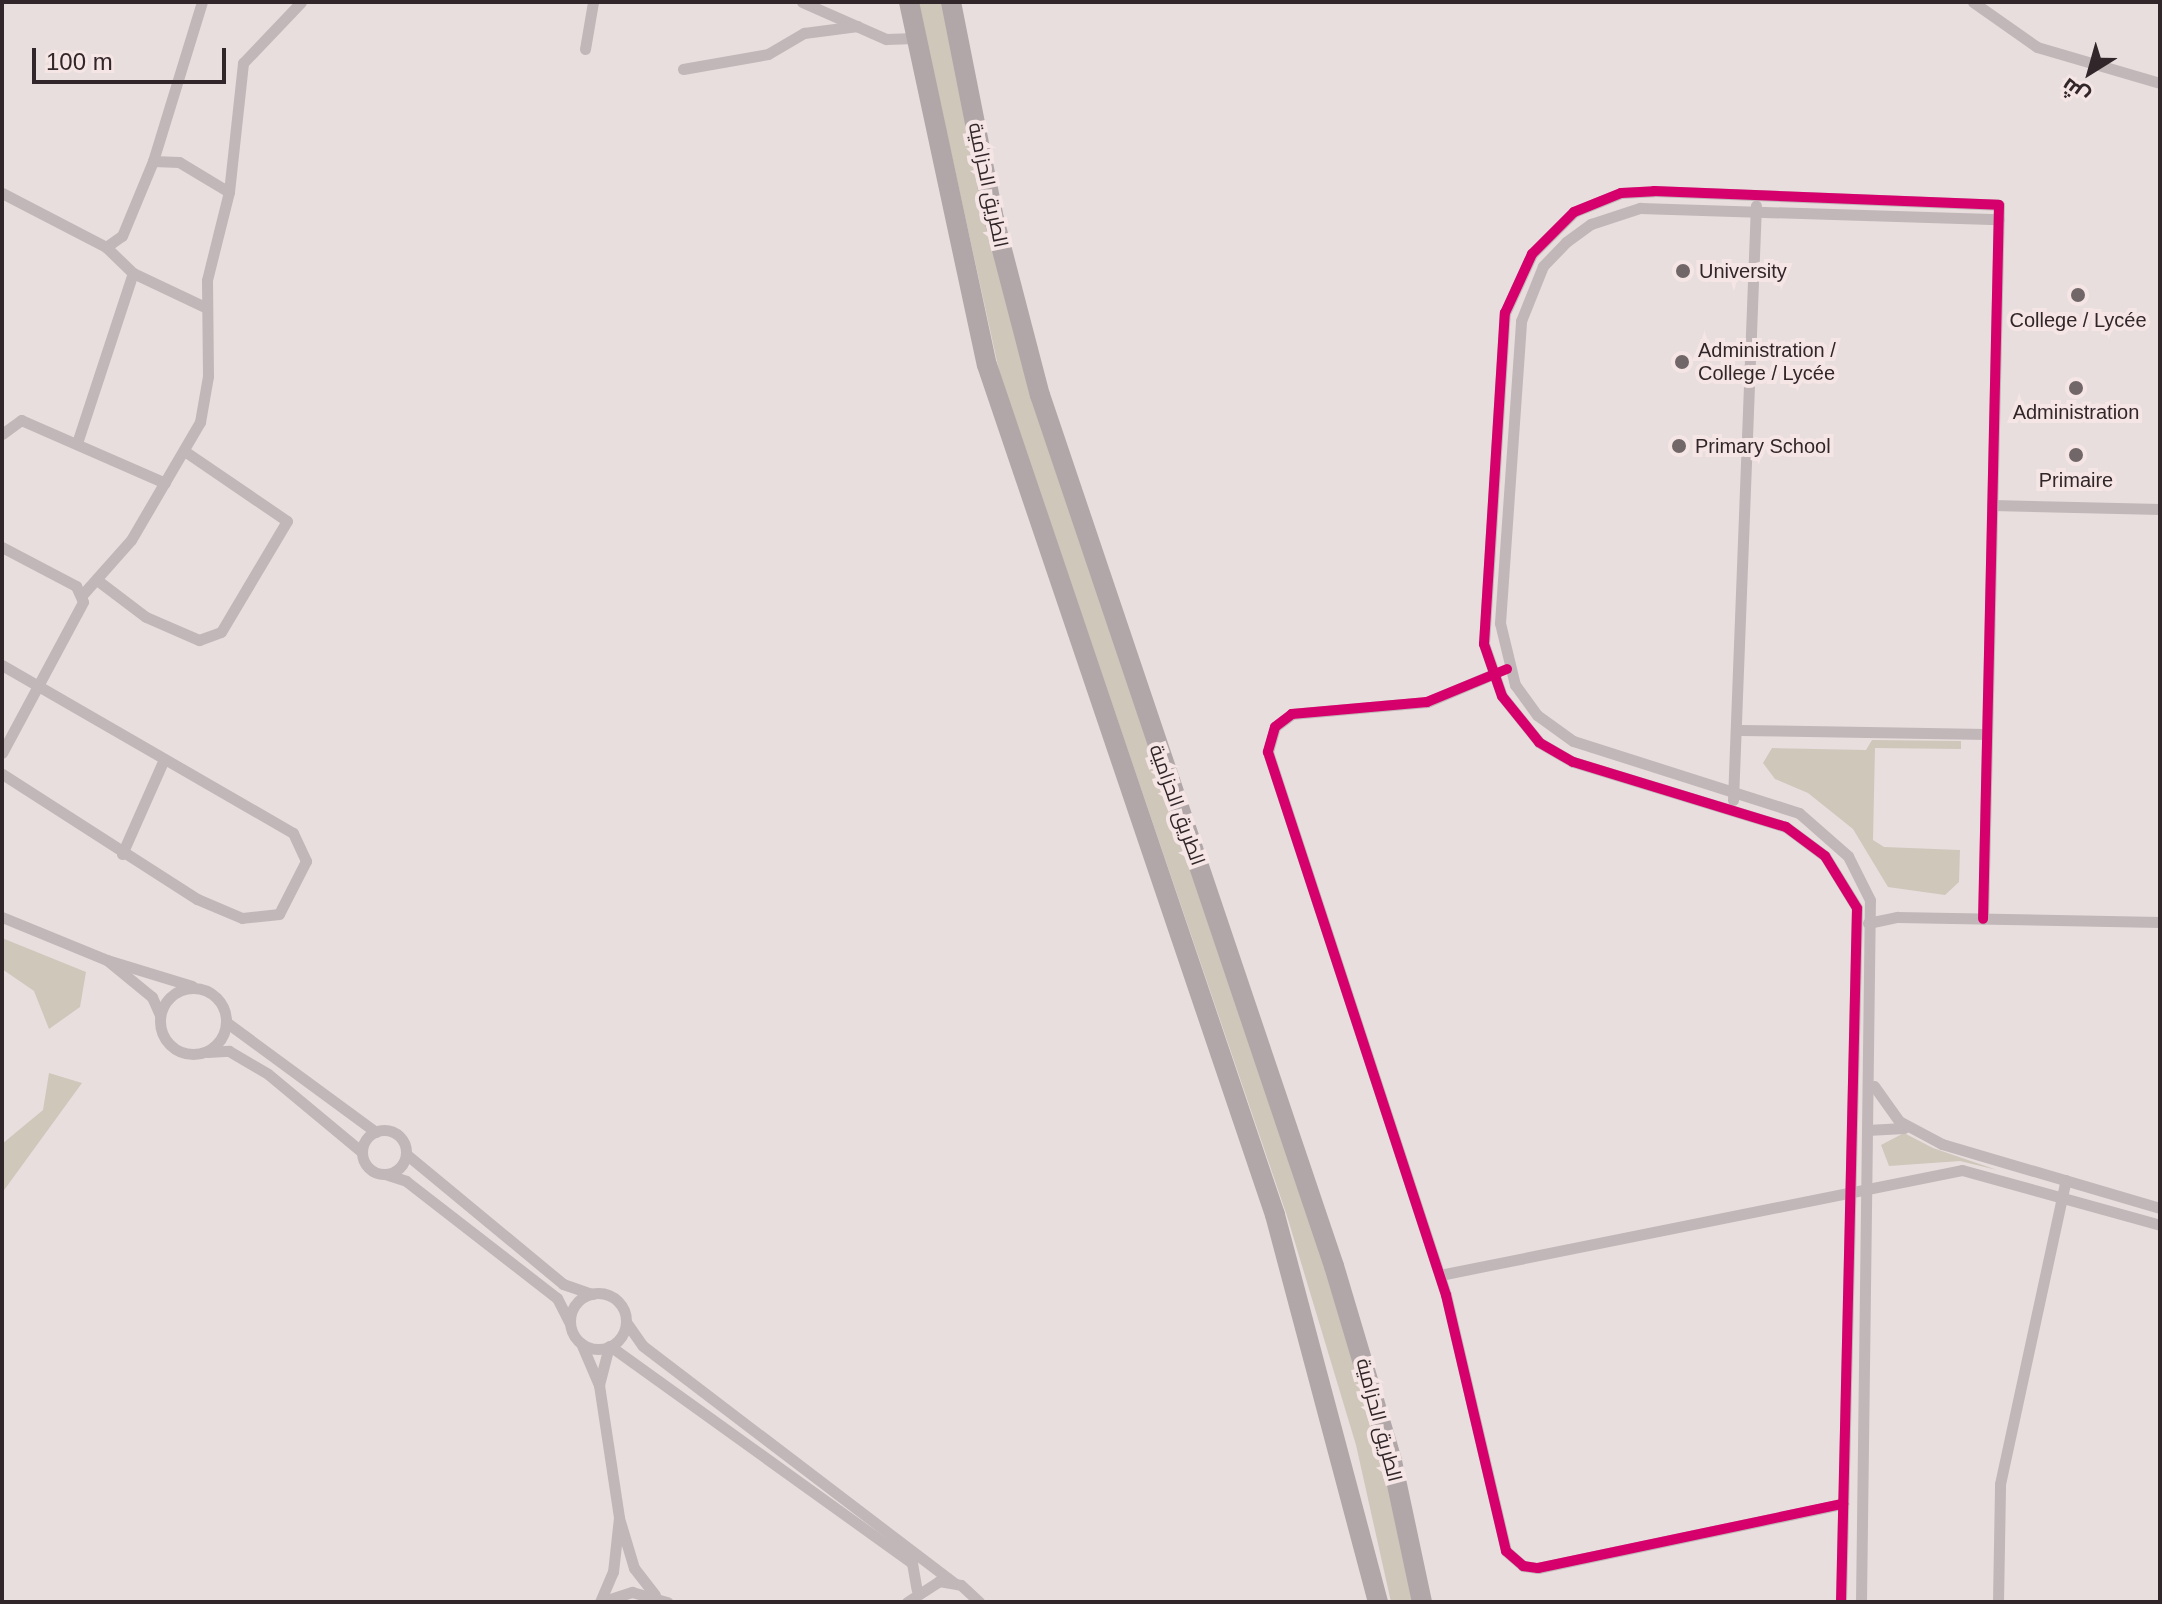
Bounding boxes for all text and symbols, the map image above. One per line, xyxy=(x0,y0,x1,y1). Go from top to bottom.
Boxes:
scale bar xyxy=(36,32,230,82)
north arrow xyxy=(2050,32,2130,112)
text: 100 m xyxy=(46,48,113,75)
text: ش xyxy=(2056,73,2094,110)
street label: الطريق الحزامية xyxy=(963,120,1013,250)
place label: University xyxy=(1699,259,1787,283)
marker: University xyxy=(1674,262,1692,280)
marker: College / Lycée xyxy=(2069,286,2087,304)
place label: College / Lycée xyxy=(2009,308,2147,332)
place label: Administration / College / Lycée xyxy=(1698,338,1836,385)
marker: Administration / College / Lycée xyxy=(1673,353,1691,371)
marker: Administration xyxy=(2067,379,2085,397)
place label: Administration xyxy=(2013,400,2139,424)
place label: Primary School xyxy=(1695,434,1831,458)
marker: Primary School xyxy=(1670,437,1688,455)
marker: Primaire xyxy=(2067,446,2085,464)
place label: Primaire xyxy=(2039,468,2113,492)
street label: الطريق الحزامية xyxy=(1144,741,1210,869)
street label: الطريق الحزامية xyxy=(1351,1356,1407,1484)

